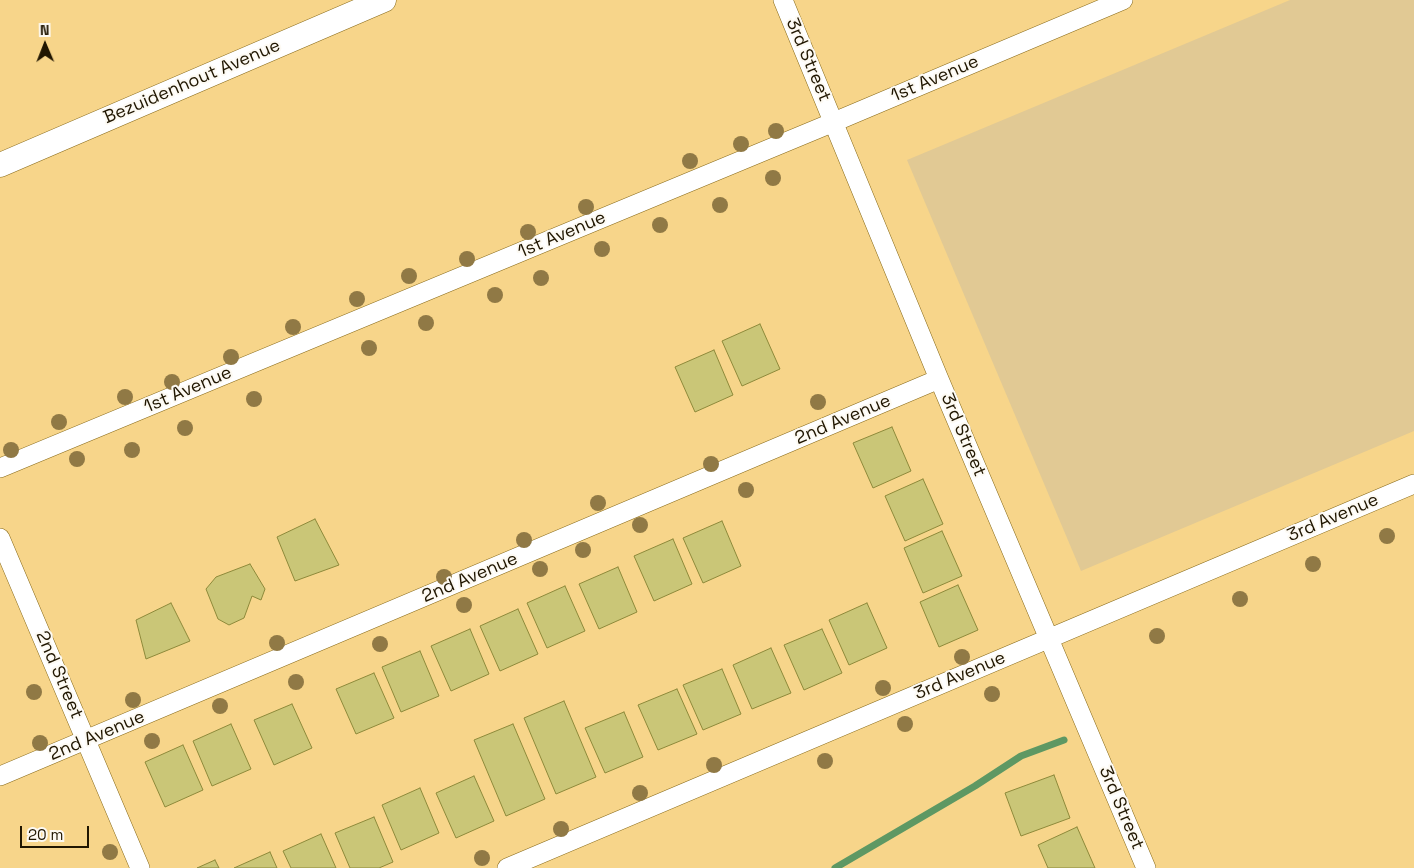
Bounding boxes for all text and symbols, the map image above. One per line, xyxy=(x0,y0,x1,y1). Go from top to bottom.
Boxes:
street label: 3rd Street xyxy=(781,15,835,105)
north arrow xyxy=(20,20,70,70)
text: N xyxy=(40,21,50,39)
street label: Bezuidenhout Avenue xyxy=(100,35,284,129)
street label: 1st Avenue xyxy=(888,51,982,107)
street label: 1st Avenue xyxy=(515,207,609,263)
street label: 1st Avenue xyxy=(141,362,235,418)
street label: 2nd Avenue xyxy=(792,390,894,450)
street label: 3rd Street xyxy=(936,390,990,480)
street label: 3rd Avenue xyxy=(1284,489,1382,547)
street label: 2nd Avenue xyxy=(419,548,521,608)
street label: 2nd Street xyxy=(31,628,87,722)
street label: 3rd Avenue xyxy=(911,647,1009,705)
street label: 2nd Avenue xyxy=(46,706,148,766)
street label: 3rd Street xyxy=(1094,763,1148,853)
scale bar xyxy=(22,816,91,848)
text: 20 m xyxy=(28,825,63,844)

